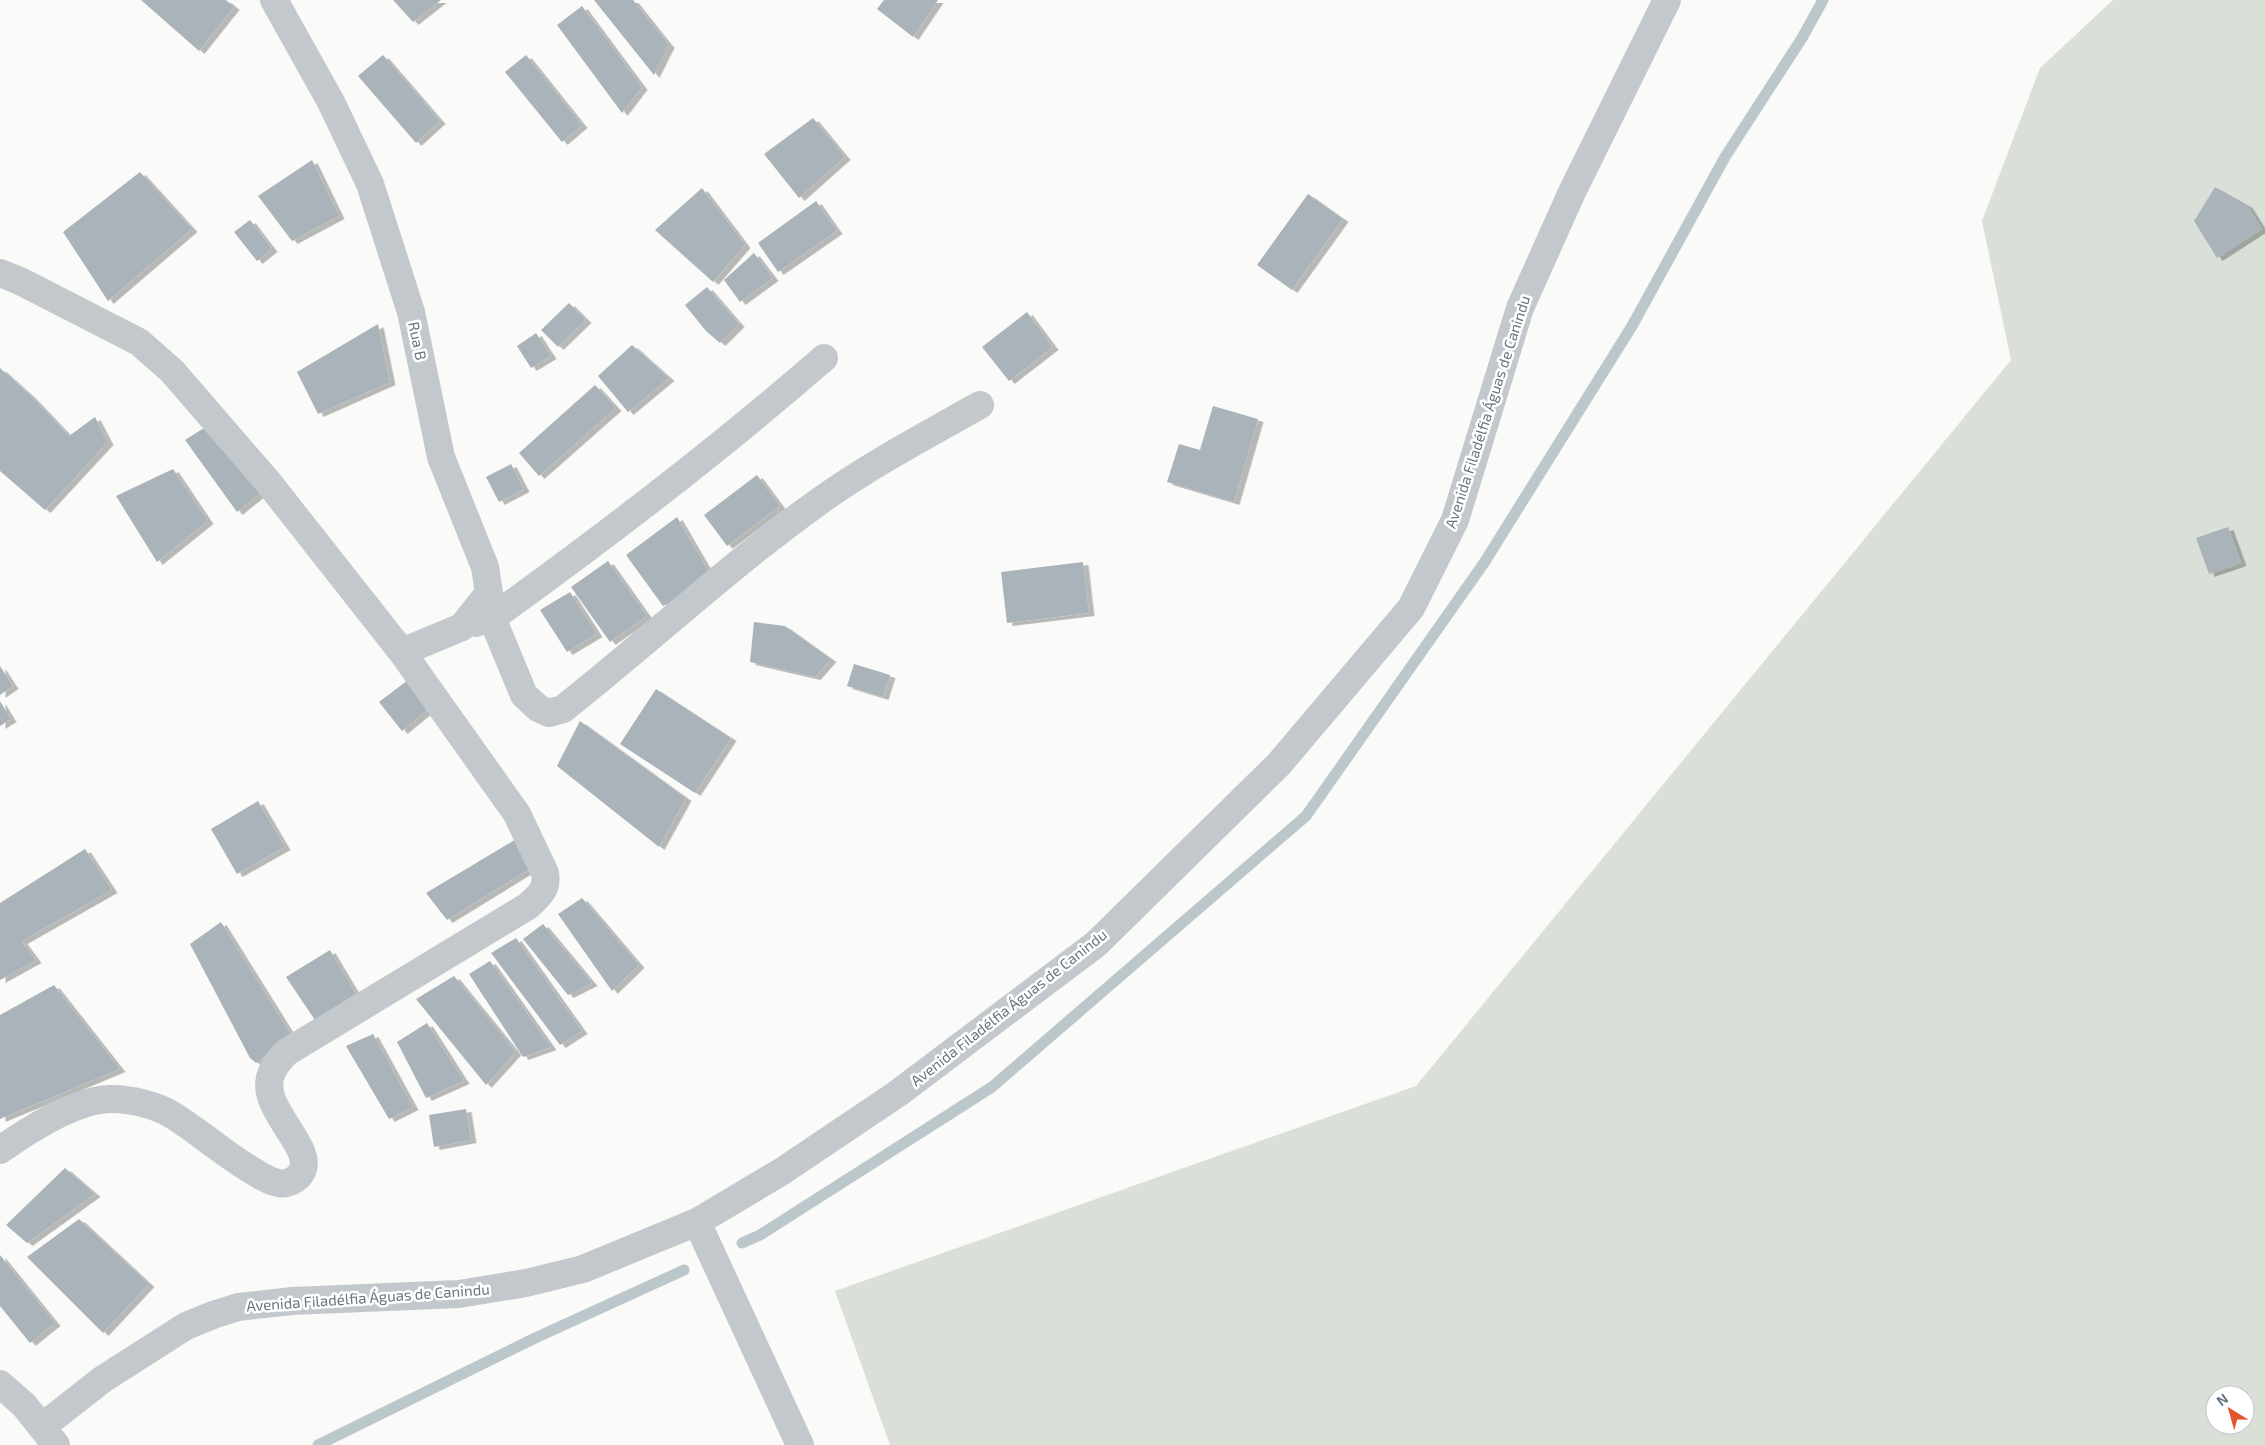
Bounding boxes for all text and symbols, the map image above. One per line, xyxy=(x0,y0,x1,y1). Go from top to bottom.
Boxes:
street label: Avenida Filadélfia Águas de Canindu xyxy=(1441,293,1533,530)
street label: Rua B xyxy=(405,320,431,362)
street label: Avenida Filadélfia Águas de Canindu xyxy=(907,925,1110,1089)
street label: Avenida Filadélfia Águas de Canindu xyxy=(246,1280,490,1314)
north arrow xyxy=(2205,1385,2255,1435)
text: N xyxy=(2213,1389,2231,1409)

